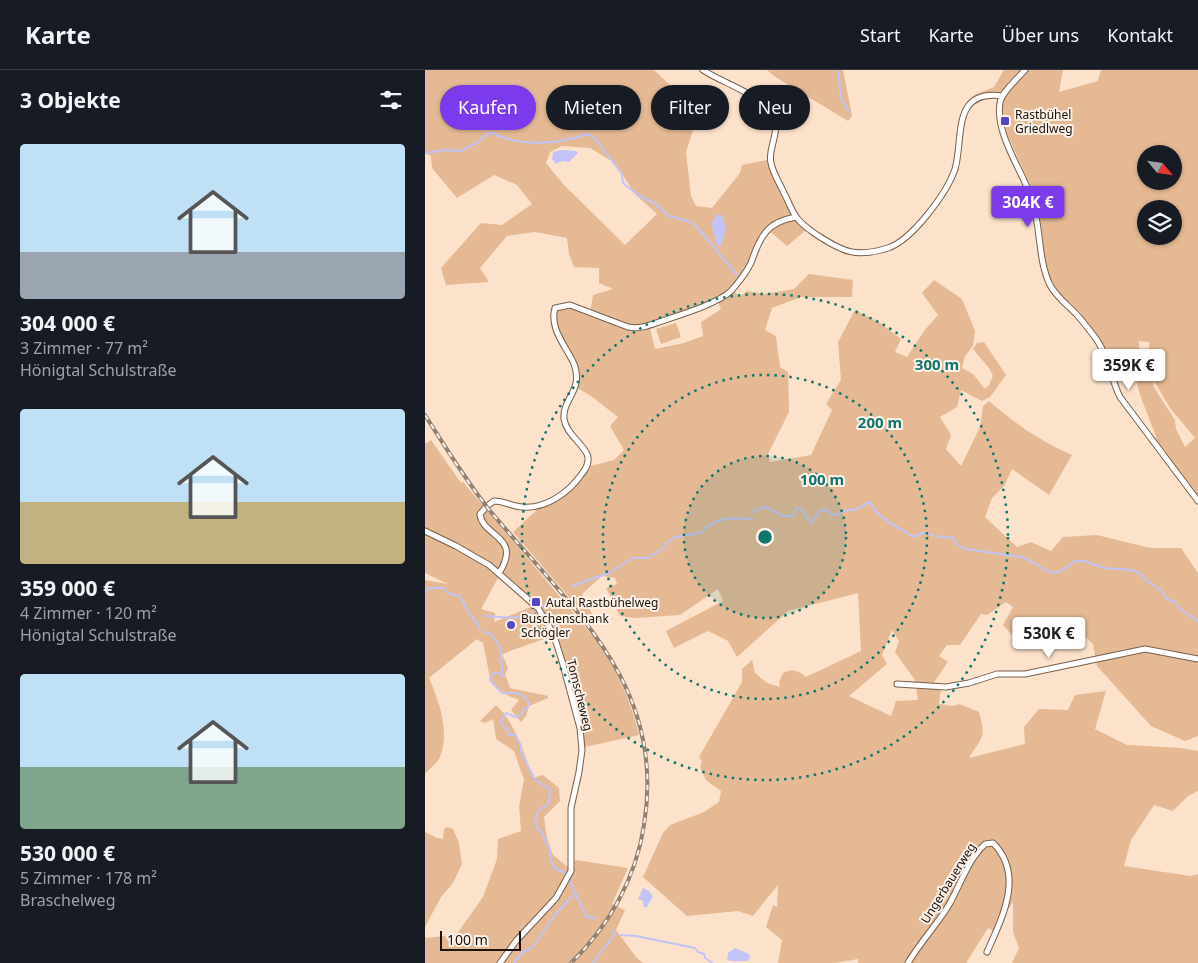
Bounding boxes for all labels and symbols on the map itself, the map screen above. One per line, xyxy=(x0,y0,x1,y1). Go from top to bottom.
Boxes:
place label: Rastbühel Griedlweg xyxy=(1015,106,1073,137)
marker: Rastbühel Griedlweg xyxy=(999,115,1011,127)
north arrow xyxy=(1137,145,1183,190)
pin: 304K € xyxy=(987,186,1069,228)
pin: 359K € xyxy=(1088,348,1170,391)
text: 300 m xyxy=(915,354,959,374)
text: 200 m xyxy=(858,412,902,432)
text: 100 m xyxy=(800,469,844,489)
centre of rings xyxy=(756,528,774,546)
place label: Autal Rastbühelweg xyxy=(546,594,658,611)
marker: Autal Rastbühelweg xyxy=(530,596,542,608)
place label: Buschenschank Schögler xyxy=(521,610,609,641)
pin: 530K € xyxy=(1008,616,1090,659)
marker: Buschenschank Schögler xyxy=(505,619,517,631)
street label: Tomscheweg xyxy=(563,657,597,733)
street label: Ungerbauerweg xyxy=(916,839,980,927)
scale bar xyxy=(440,928,521,951)

